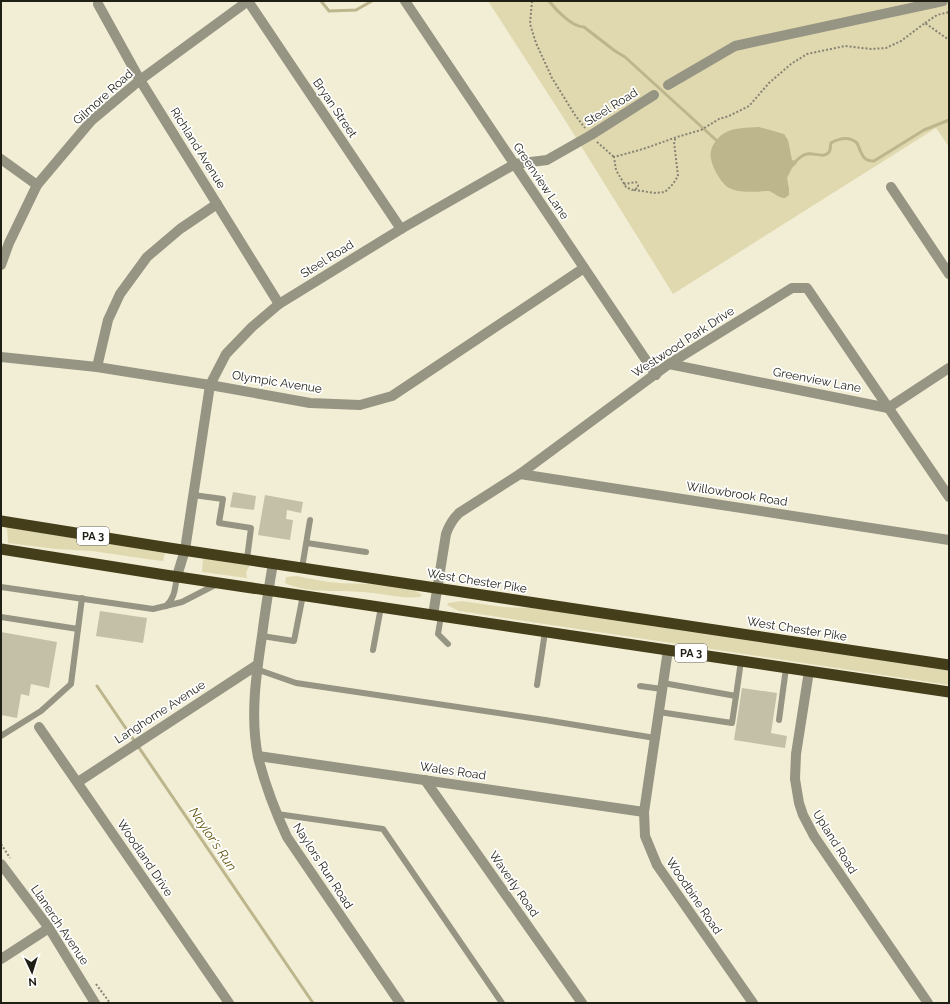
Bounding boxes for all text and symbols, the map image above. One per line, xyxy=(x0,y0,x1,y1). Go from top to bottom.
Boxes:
street label: Gilmore Road xyxy=(70,67,136,127)
street label: Bryan Street xyxy=(310,76,360,140)
street label: Steel Road xyxy=(582,85,640,129)
street label: Richland Avenue xyxy=(167,105,229,191)
street label: Greenview Lane xyxy=(510,140,572,222)
street label: Steel Road xyxy=(298,237,356,281)
street label: Westwood Park Drive xyxy=(629,304,737,380)
street label: Greenview Lane xyxy=(772,365,862,395)
street label: Olympic Avenue xyxy=(231,368,323,396)
street label: Willowbrook Road xyxy=(685,479,789,509)
road number: PA 3 xyxy=(77,527,109,545)
street label: West Chester Pike xyxy=(426,566,528,596)
street label: West Chester Pike xyxy=(746,614,848,644)
road number: PA 3 xyxy=(675,644,707,662)
street label: Langhorne Avenue xyxy=(112,677,208,747)
street label: Wales Road xyxy=(419,759,487,783)
water label: Naylor's Run xyxy=(186,804,240,874)
street label: Upland Road xyxy=(810,808,860,876)
street label: Woodland Drive xyxy=(114,817,176,899)
street label: Naylors Run Road xyxy=(290,821,356,911)
street label: Waverly Road xyxy=(486,849,542,919)
street label: Woodbine Road xyxy=(663,855,725,937)
street label: Llanerch Avenue xyxy=(28,882,92,968)
north arrow xyxy=(12,952,52,992)
text: N xyxy=(28,975,37,988)

